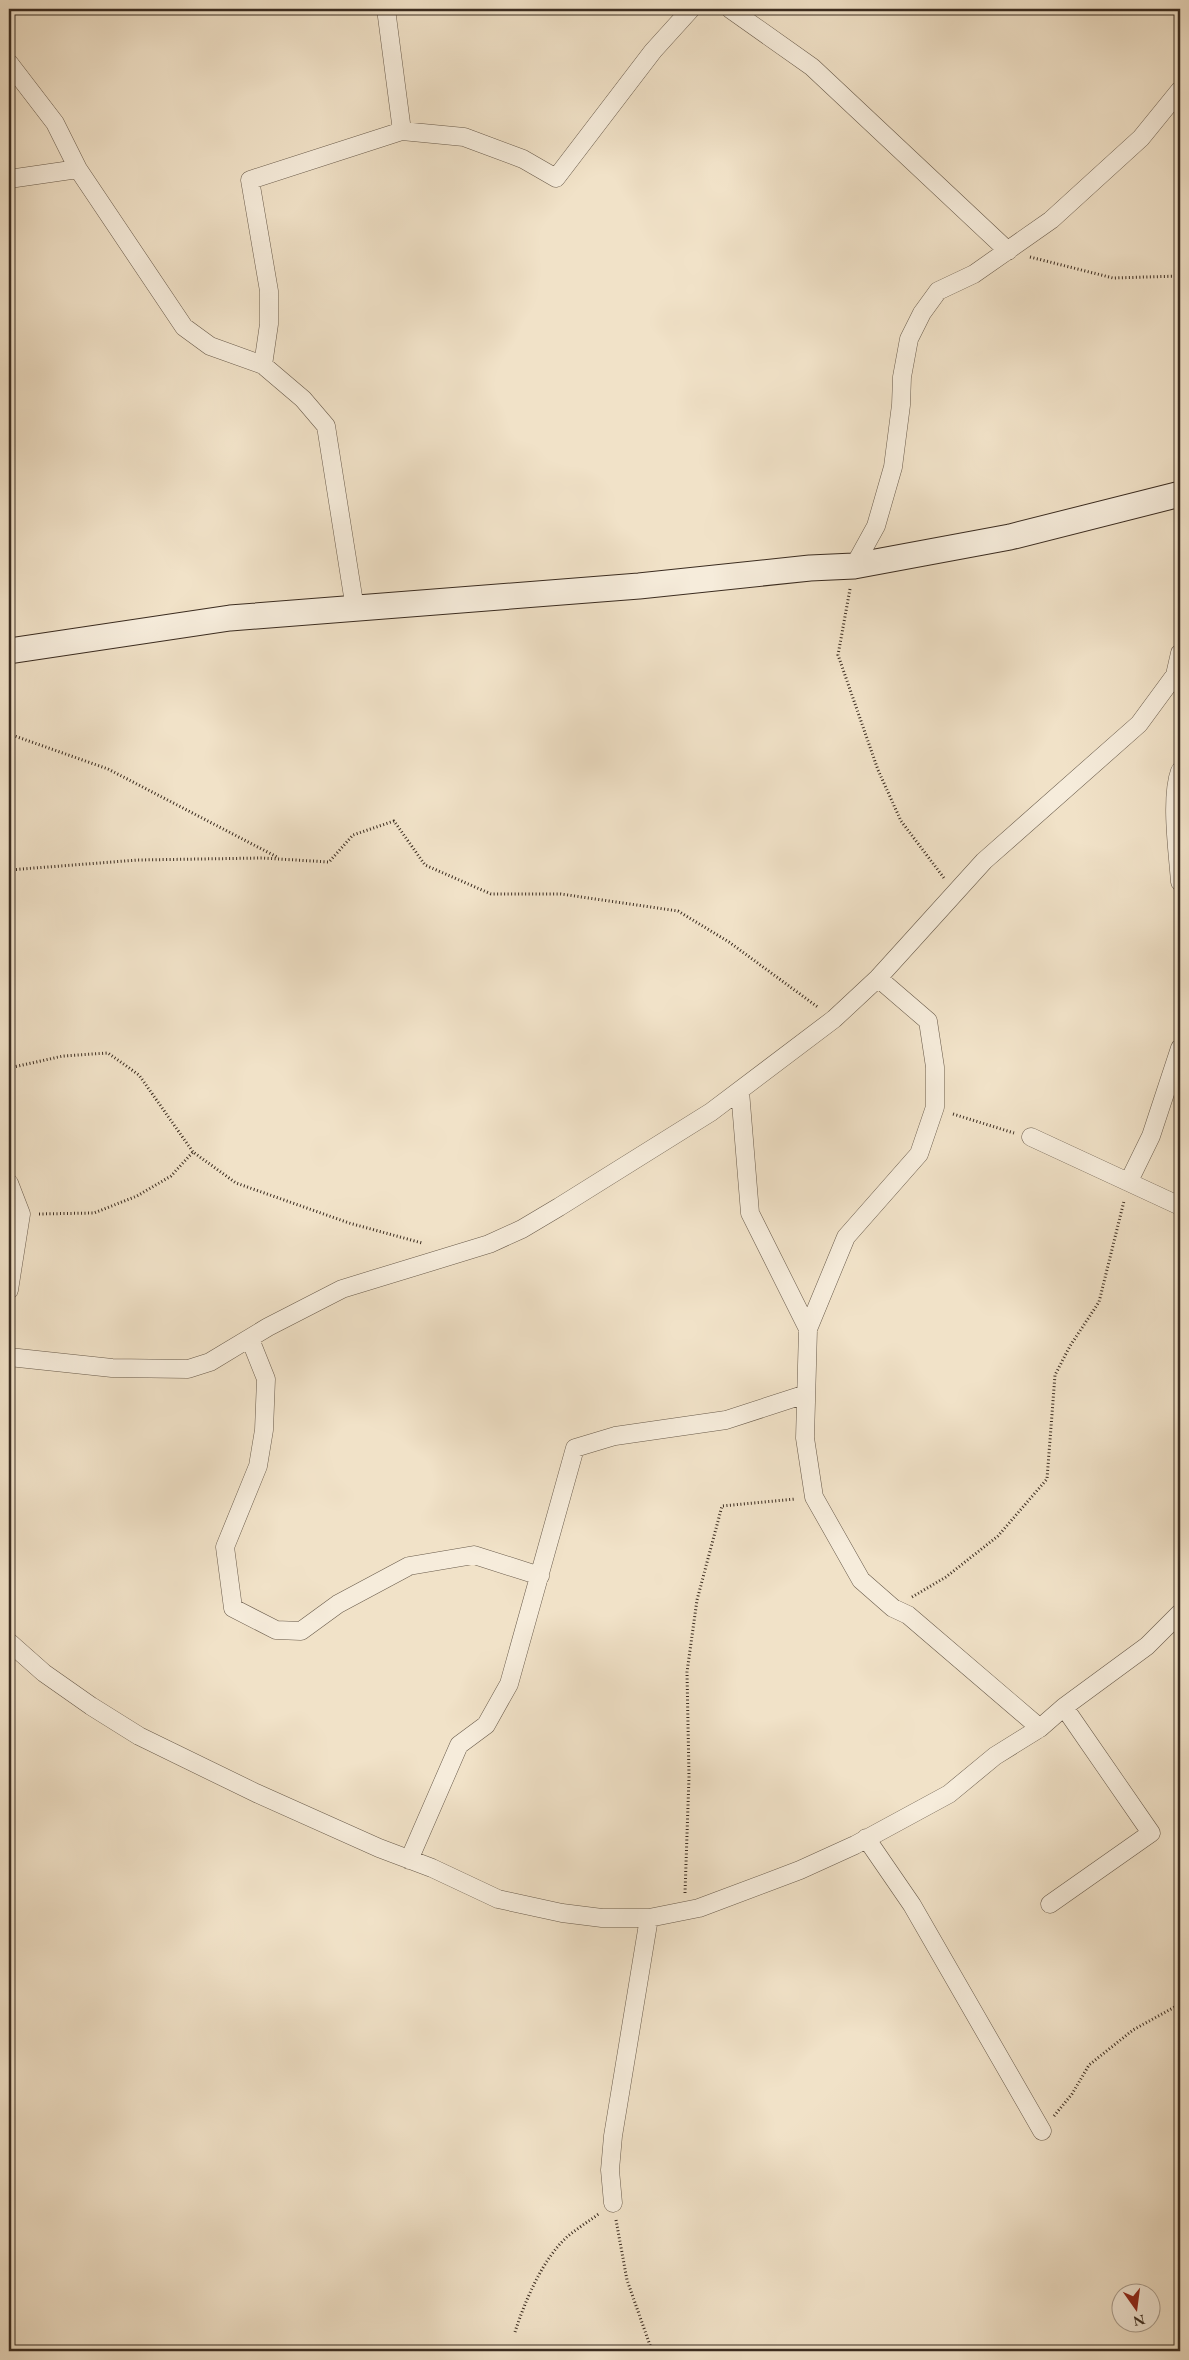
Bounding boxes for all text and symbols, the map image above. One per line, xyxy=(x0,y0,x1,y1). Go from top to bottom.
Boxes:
north arrow xyxy=(1112,2282,1162,2332)
text: N xyxy=(1131,2311,1147,2331)

